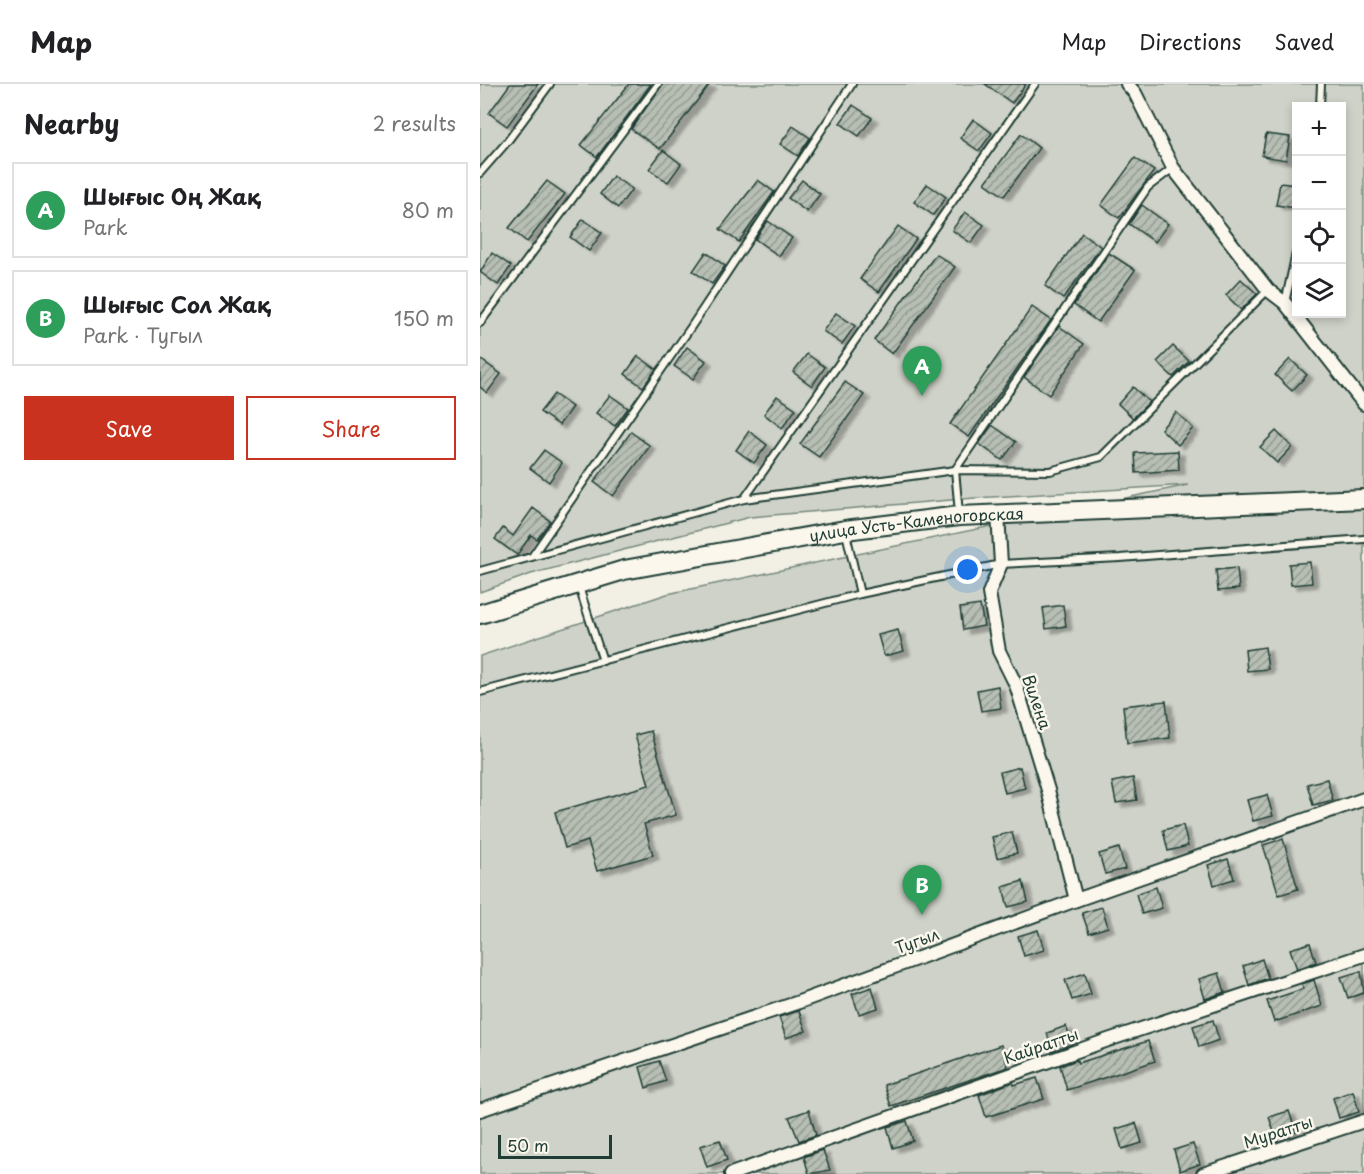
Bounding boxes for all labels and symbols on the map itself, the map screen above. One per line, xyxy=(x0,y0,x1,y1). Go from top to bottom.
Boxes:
pin: A xyxy=(902,346,942,396)
street label: улица Усть-Каменогорская xyxy=(807,500,1024,547)
your location xyxy=(953,555,982,584)
street label: Вилена xyxy=(1017,671,1059,732)
pin: B xyxy=(902,866,942,915)
street label: Тугыл xyxy=(891,921,942,959)
street label: Кайратты xyxy=(1000,1021,1081,1069)
street label: Муратты xyxy=(1240,1109,1315,1154)
scale bar xyxy=(498,1132,612,1160)

